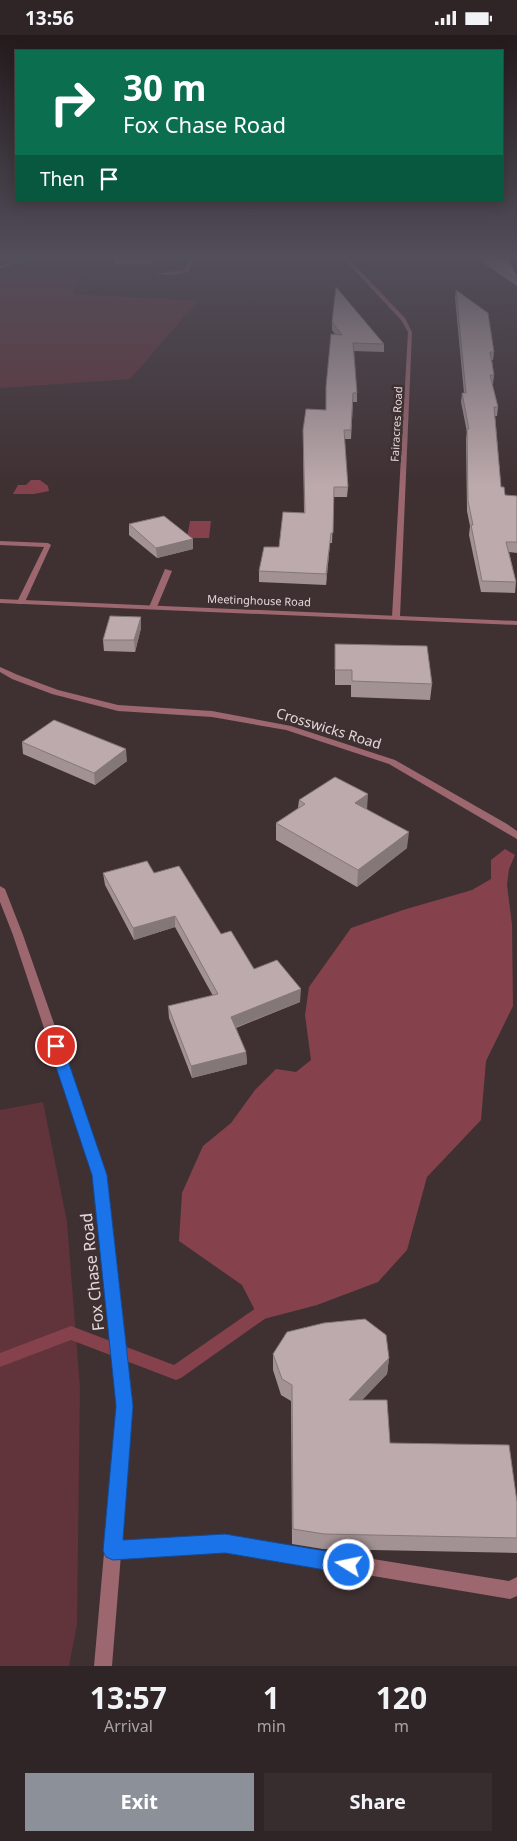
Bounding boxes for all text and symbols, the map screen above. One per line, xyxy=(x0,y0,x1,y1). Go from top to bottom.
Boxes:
text: 13:56 xyxy=(25,5,74,31)
text: 30 m xyxy=(123,64,206,111)
icon: right xyxy=(40,70,105,135)
text: Fox Chase Road xyxy=(123,109,286,139)
icon: arrive xyxy=(95,165,123,193)
text: Then xyxy=(40,166,85,192)
street label: Fairacres Road xyxy=(387,386,405,462)
street label: Meetinghouse Road xyxy=(207,591,311,609)
street label: Crosswicks Road xyxy=(274,703,384,753)
pin xyxy=(35,1025,77,1067)
icon: arrive xyxy=(42,1032,70,1060)
street label: Fox Chase Road xyxy=(75,1212,109,1332)
position arrow xyxy=(322,1538,374,1590)
text: 13:57 xyxy=(90,1677,167,1718)
text: 1 xyxy=(263,1677,280,1718)
text: 120 xyxy=(376,1677,427,1718)
text: Arrival xyxy=(104,1715,153,1737)
text: min xyxy=(257,1715,286,1737)
text: m xyxy=(394,1715,409,1737)
button: Exit xyxy=(25,1773,254,1831)
button: Share xyxy=(264,1773,492,1831)

